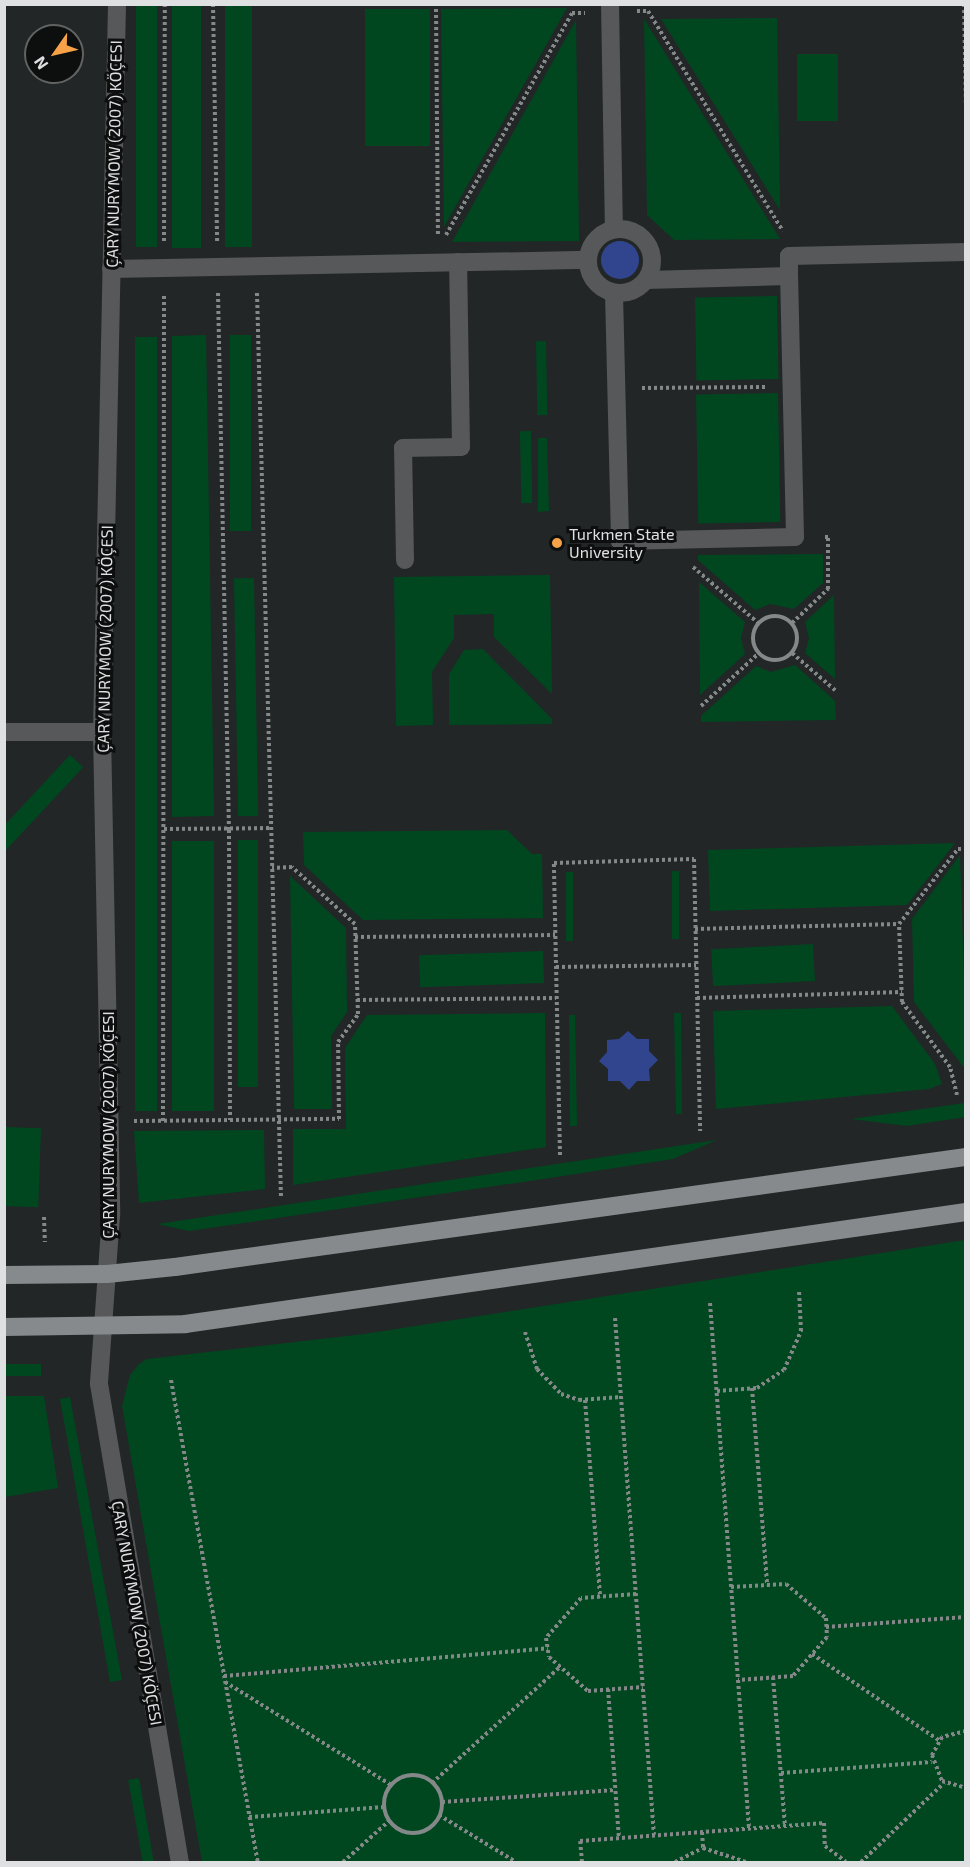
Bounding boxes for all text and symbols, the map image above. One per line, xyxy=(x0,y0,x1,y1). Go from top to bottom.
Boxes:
north arrow xyxy=(24,24,84,84)
street label: ÇARY NURYMOW (2007) KÖÇESI xyxy=(102,40,126,268)
text: N xyxy=(29,53,51,73)
place label: Turkmen State University xyxy=(569,524,674,562)
street label: ÇARY NURYMOW (2007) KÖÇESI xyxy=(93,525,117,753)
marker: Turkmen State University xyxy=(550,536,564,550)
street label: ÇARY NURYMOW (2007) KÖÇESI xyxy=(98,1011,118,1239)
street label: ÇARY NURYMOW (2007) KÖÇESI xyxy=(108,1499,166,1727)

